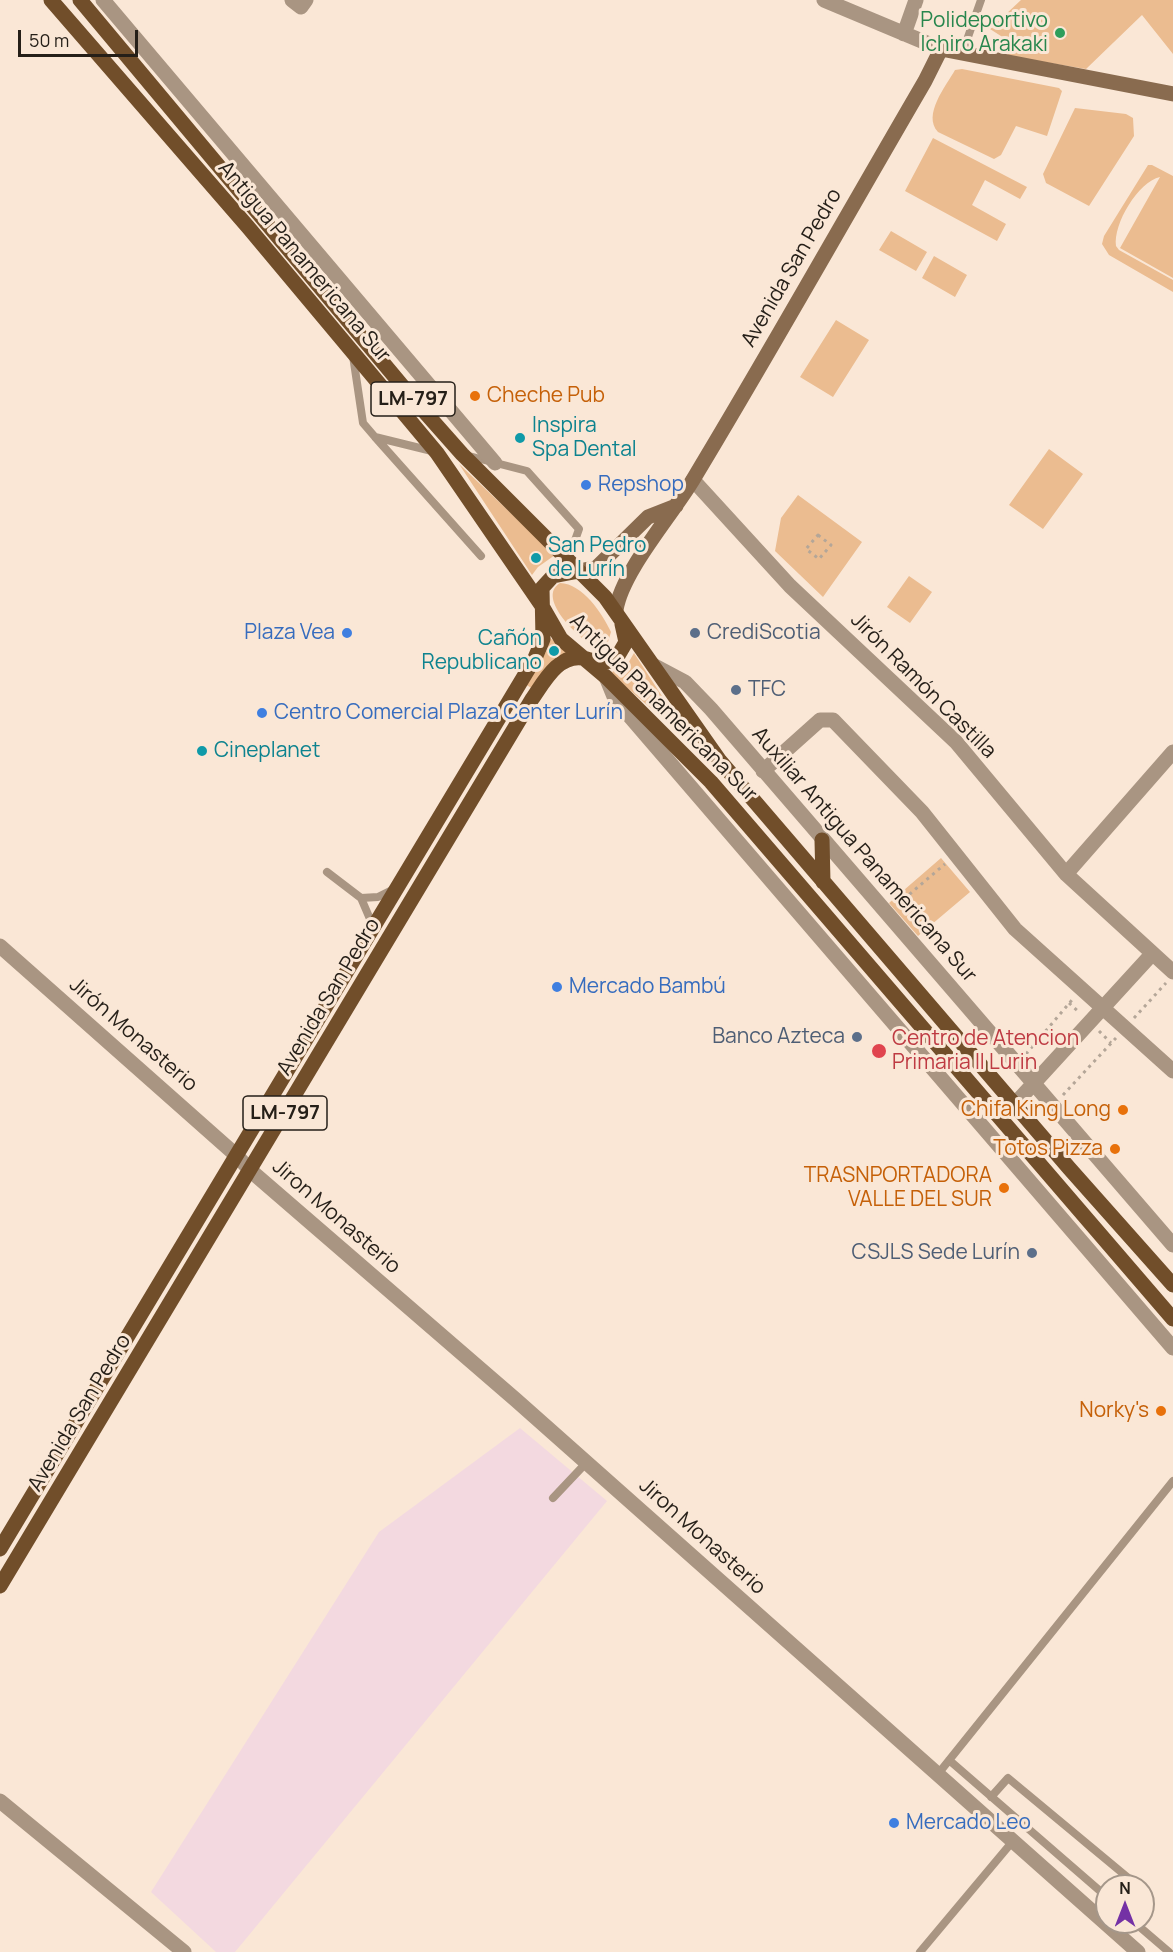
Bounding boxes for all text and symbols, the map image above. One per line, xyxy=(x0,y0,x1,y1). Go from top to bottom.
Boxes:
place label: Polideportivo Ichiro Arakaki xyxy=(920,8,1048,58)
scale bar xyxy=(21,18,141,56)
marker: Polideportivo Ichiro Arakaki xyxy=(1053,26,1067,40)
text: 50 m xyxy=(29,28,69,52)
street label: Antigua Panamericana Sur xyxy=(212,156,396,368)
street label: Avenida San Pedro xyxy=(736,184,848,352)
road number: LM-797 xyxy=(371,382,455,416)
place label: Cheche Pub xyxy=(487,383,605,409)
marker: Cheche Pub xyxy=(468,389,482,403)
place label: Inspira Spa Dental xyxy=(532,413,637,463)
marker: Inspira Spa Dental xyxy=(513,431,527,445)
place label: Repshop xyxy=(598,472,684,498)
marker: Repshop xyxy=(579,478,593,492)
place label: San Pedro de Lurín xyxy=(548,533,646,583)
marker: San Pedro de Lurín xyxy=(529,551,543,565)
street label: Jirón Ramón Castilla xyxy=(845,608,1001,764)
street label: Antigua Panamericana Sur xyxy=(564,609,762,807)
place label: Plaza Vea xyxy=(244,620,335,646)
place label: CrediScotia xyxy=(707,620,821,646)
marker: Plaza Vea xyxy=(340,626,354,640)
place label: Cañón Republicano xyxy=(422,626,542,676)
marker: CrediScotia xyxy=(688,626,702,640)
marker: Cañón Republicano xyxy=(547,644,561,658)
place label: TFC xyxy=(748,677,786,703)
marker: TFC xyxy=(729,683,743,697)
place label: Centro Comercial Plaza Center Lurín xyxy=(274,700,623,726)
marker: Centro Comercial Plaza Center Lurín xyxy=(255,706,269,720)
street label: Auxiliar Antigua Panamericana Sur xyxy=(746,722,982,988)
place label: Cineplanet xyxy=(214,738,320,764)
marker: Cineplanet xyxy=(195,744,209,758)
street label: Avenida San Pedro xyxy=(272,914,386,1080)
street label: Jirón Monasterio xyxy=(64,973,202,1097)
place label: Mercado Bambú xyxy=(569,974,726,1000)
marker: Mercado Bambú xyxy=(550,980,564,994)
place label: Banco Azteca xyxy=(712,1024,845,1050)
place label: Centro de Atencion Primaria II Lurin xyxy=(892,1026,1079,1076)
marker: Banco Azteca xyxy=(850,1030,864,1044)
marker: Centro de Atencion Primaria II Lurin xyxy=(870,1042,888,1060)
road number: LM-797 xyxy=(243,1096,327,1130)
place label: Chifa King Long xyxy=(961,1097,1111,1123)
marker: Chifa King Long xyxy=(1116,1103,1130,1117)
place label: Totos Pizza xyxy=(993,1136,1103,1162)
marker: Totos Pizza xyxy=(1108,1142,1122,1156)
street label: Jiron Monasterio xyxy=(267,1155,405,1279)
place label: TRASNPORTADORA VALLE DEL SUR xyxy=(804,1163,992,1213)
marker: TRASNPORTADORA VALLE DEL SUR xyxy=(997,1181,1011,1195)
place label: CSJLS Sede Lurín xyxy=(852,1240,1020,1266)
marker: CSJLS Sede Lurín xyxy=(1025,1246,1039,1260)
street label: Avenida San Pedro xyxy=(23,1330,137,1496)
place label: Norky's xyxy=(1079,1398,1149,1424)
marker: Norky's xyxy=(1154,1404,1168,1418)
street label: Jiron Monasterio xyxy=(634,1474,770,1600)
place label: Mercado Leo xyxy=(906,1810,1031,1836)
marker: Mercado Leo xyxy=(887,1816,901,1830)
north arrow xyxy=(1095,1874,1155,1934)
text: N xyxy=(1119,1877,1131,1899)

